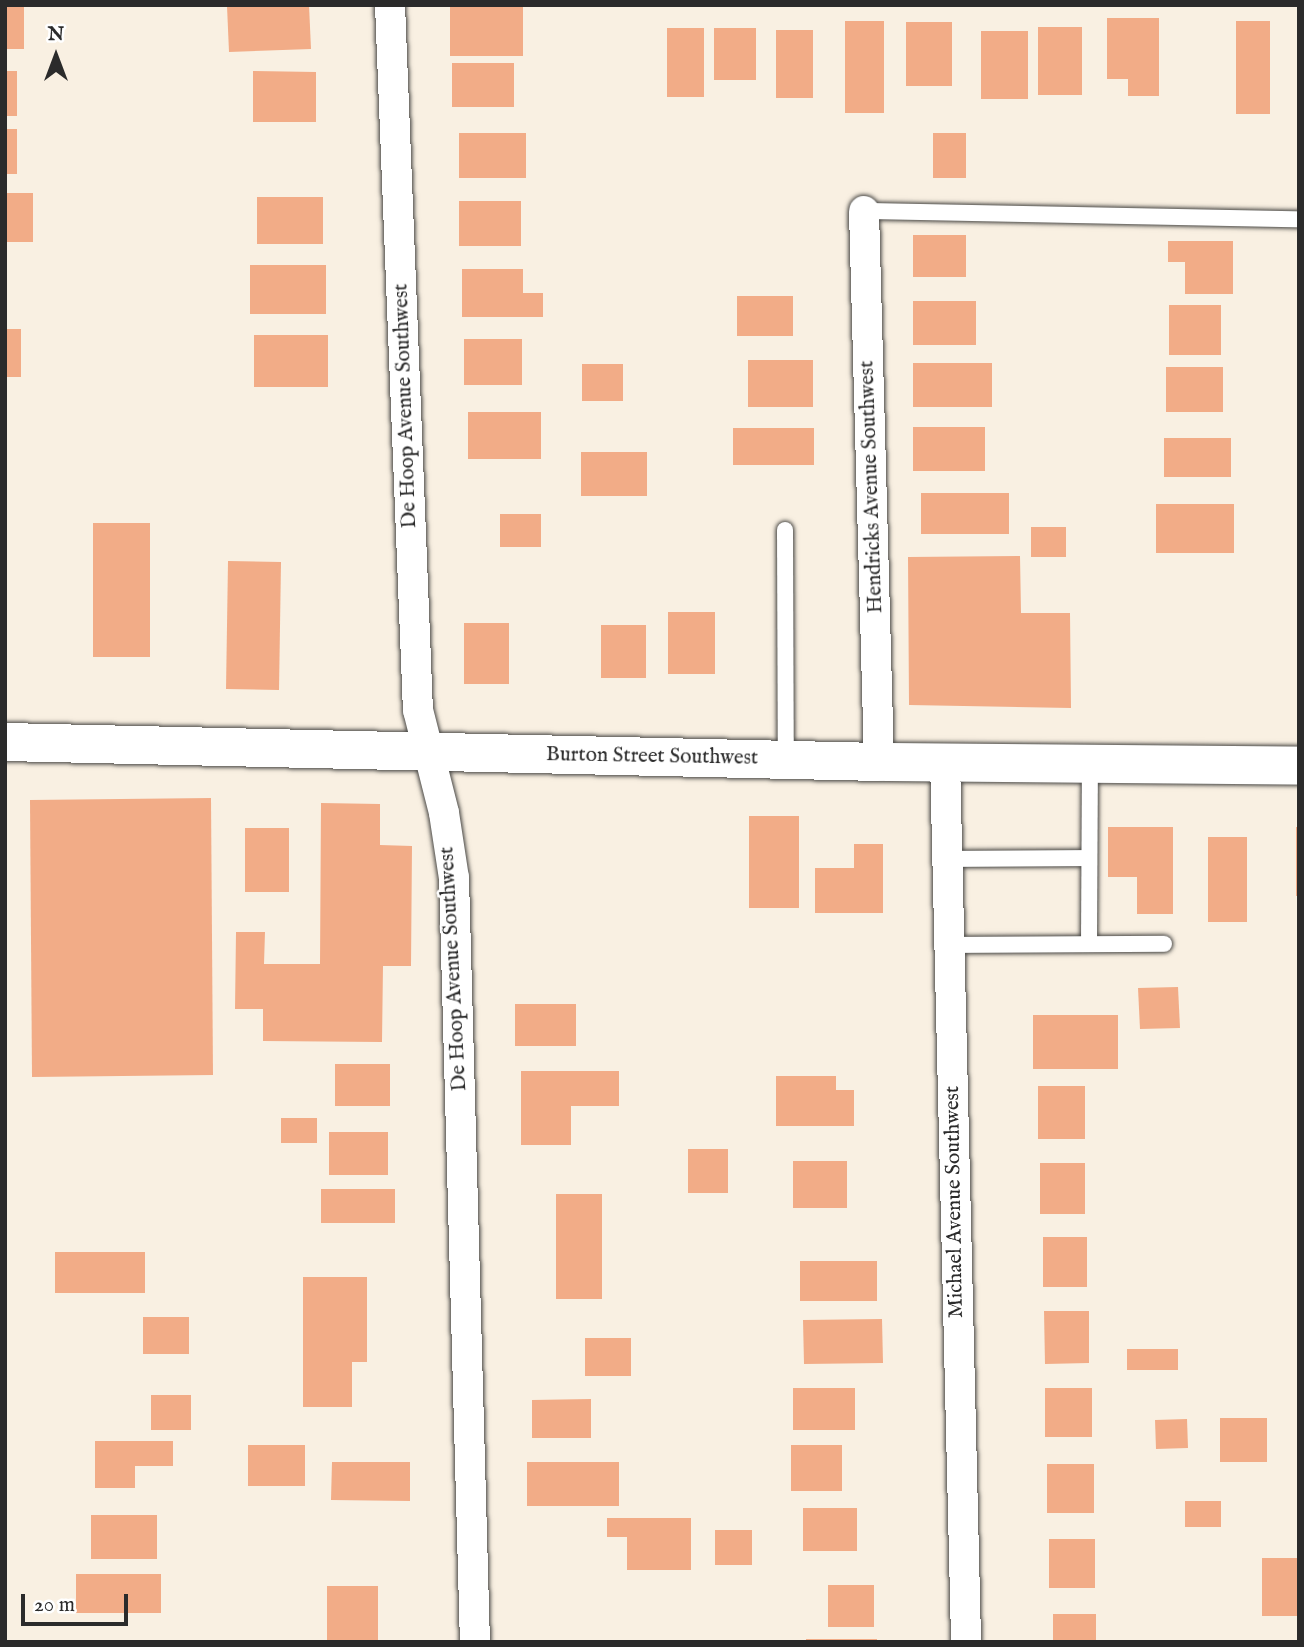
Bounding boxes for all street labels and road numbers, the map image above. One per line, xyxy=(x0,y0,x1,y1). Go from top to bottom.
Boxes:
street label: De Hoop Avenue Southwest xyxy=(389,283,423,529)
street label: Hendricks Avenue Southwest xyxy=(855,360,889,614)
street label: Burton Street Southwest xyxy=(546,743,758,771)
street label: De Hoop Avenue Southwest xyxy=(435,846,473,1092)
street label: Michael Avenue Southwest xyxy=(940,1086,970,1318)

